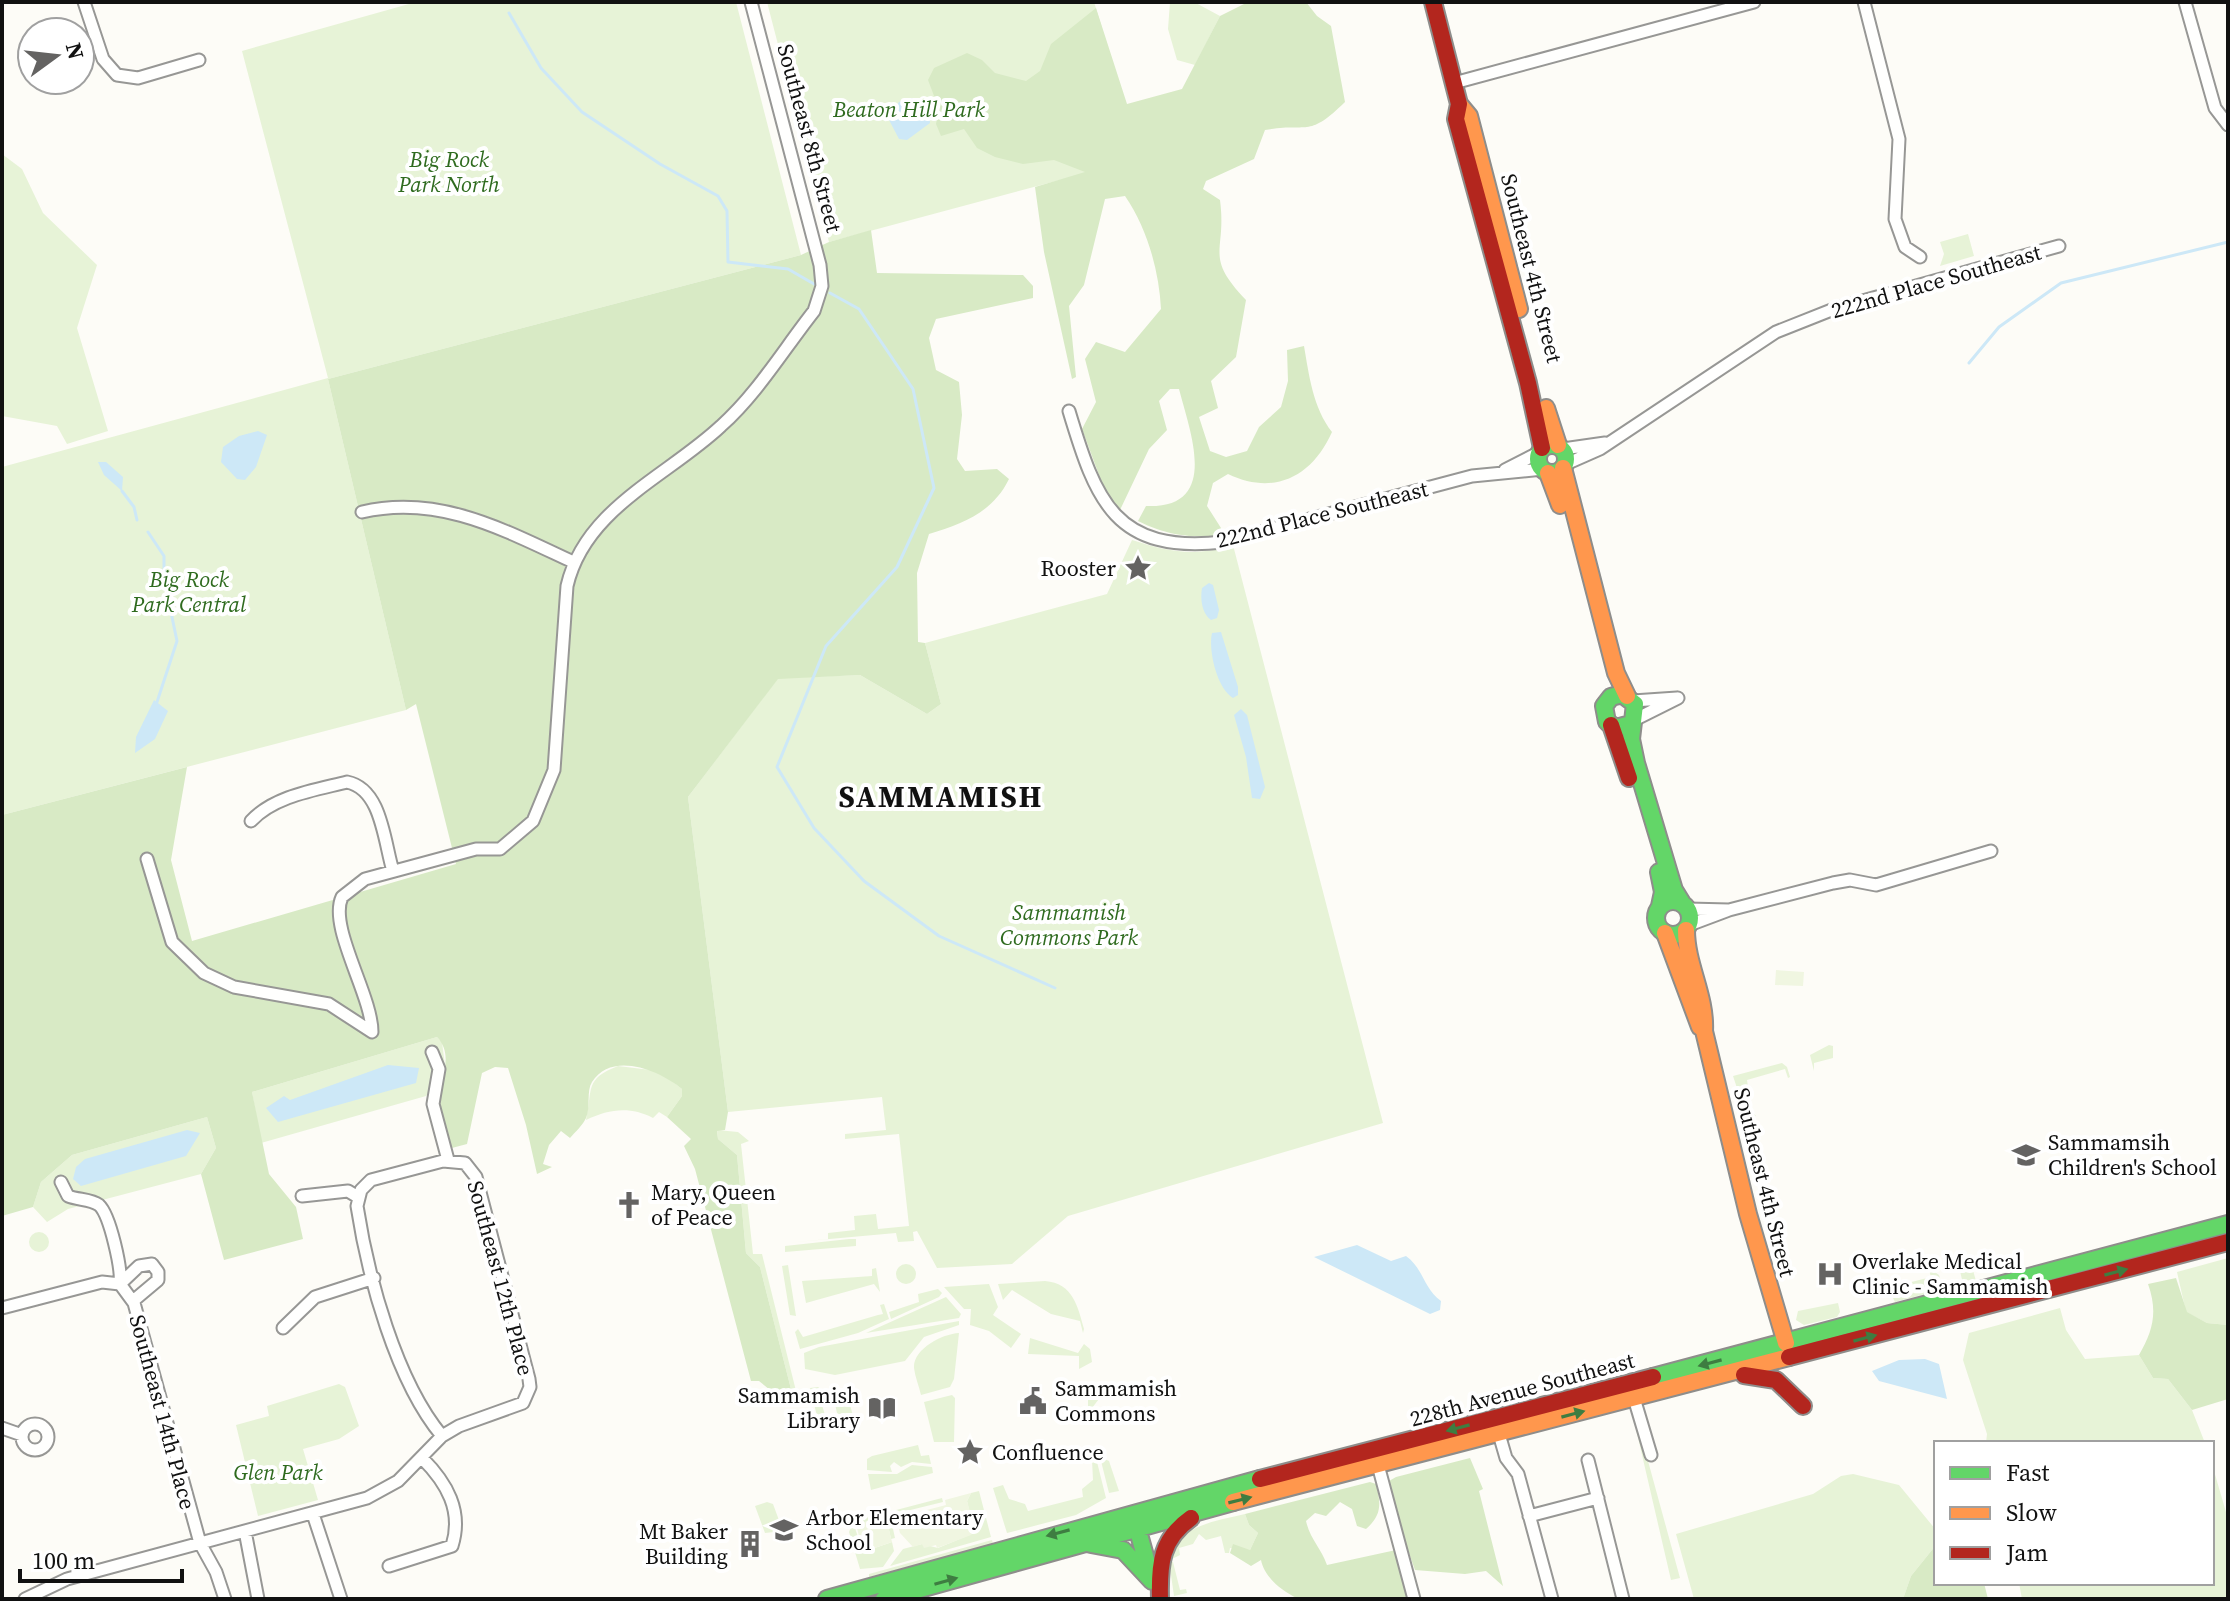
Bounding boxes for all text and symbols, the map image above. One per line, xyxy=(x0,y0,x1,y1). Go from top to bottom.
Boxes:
north arrow xyxy=(16,16,96,96)
text: N xyxy=(59,39,92,62)
street label: Southeast 8th Street xyxy=(770,41,850,236)
park label: Beaton Hill Park xyxy=(832,94,986,124)
park label: Big Rock Park North xyxy=(397,144,500,199)
street label: Southeast 4th Street xyxy=(1494,170,1570,366)
street label: 222nd Place Southeast xyxy=(1828,236,2045,325)
street label: 222nd Place Southeast xyxy=(1213,473,1432,555)
place label: Rooster xyxy=(1041,553,1117,583)
place icon: Rooster xyxy=(1123,553,1153,583)
park label: Big Rock Park Central xyxy=(131,564,247,619)
district label: SAMMAMISH xyxy=(838,776,1044,817)
park label: Sammamish Commons Park xyxy=(1000,897,1139,952)
street label: Southeast 4th Street xyxy=(1727,1084,1803,1280)
place label: Sammamsih Children's School xyxy=(2048,1127,2217,1182)
school or university icon: Sammamsih Children's School xyxy=(2011,1140,2041,1170)
street label: Southeast 12th Place xyxy=(461,1177,541,1379)
place label: Mary, Queen of Peace xyxy=(651,1177,776,1232)
church icon: Mary, Queen of Peace xyxy=(614,1190,644,1220)
place label: Overlake Medical Clinic - Sammamish xyxy=(1852,1246,2049,1301)
hospital icon: Overlake Medical Clinic - Sammamish xyxy=(1815,1259,1845,1289)
one-way arrow xyxy=(2104,1265,2129,1277)
street label: Southeast 14th Place xyxy=(123,1311,203,1513)
one-way arrow xyxy=(1852,1331,1877,1343)
street label: 228th Avenue Southeast xyxy=(1407,1344,1638,1433)
one-way arrow xyxy=(1697,1358,1722,1370)
place label: Sammamish Commons xyxy=(1055,1373,1177,1428)
place label: Sammamish Library xyxy=(738,1380,861,1435)
public building icon: Sammamish Commons xyxy=(1018,1386,1048,1416)
library icon: Sammamish Library xyxy=(867,1393,897,1423)
one-way arrow xyxy=(1560,1408,1585,1420)
one-way arrow xyxy=(1446,1423,1471,1435)
place icon: Confluence xyxy=(955,1437,985,1467)
place label: Confluence xyxy=(992,1437,1104,1467)
legend xyxy=(1934,1441,2214,1585)
text: Fast xyxy=(2006,1456,2050,1489)
park label: Glen Park xyxy=(233,1457,323,1487)
one-way arrow xyxy=(1227,1494,1252,1506)
text: Slow xyxy=(2006,1496,2057,1529)
place label: Arbor Elementary School xyxy=(806,1502,984,1557)
school or university icon: Arbor Elementary School xyxy=(769,1515,799,1545)
place label: Mt Baker Building xyxy=(639,1516,729,1571)
one-way arrow xyxy=(1045,1527,1069,1540)
building icon: Mt Baker Building xyxy=(735,1529,765,1559)
scale bar xyxy=(20,1533,182,1583)
text: Jam xyxy=(2005,1536,2048,1569)
text: 100 m xyxy=(32,1544,95,1577)
one-way arrow xyxy=(934,1574,958,1587)

